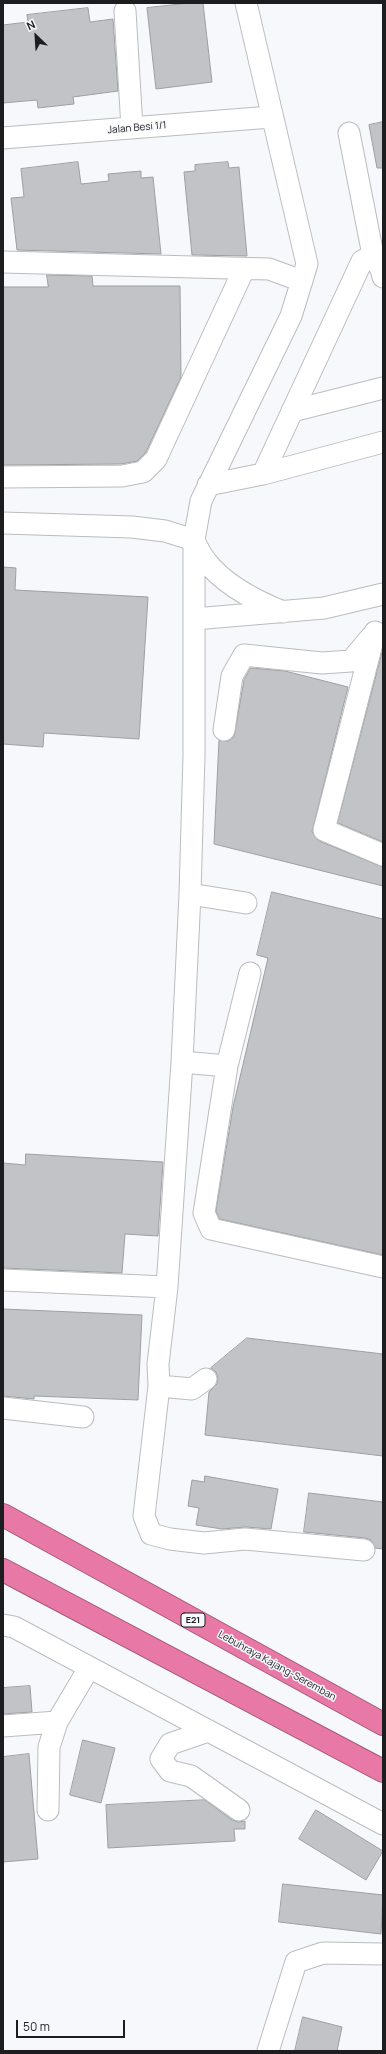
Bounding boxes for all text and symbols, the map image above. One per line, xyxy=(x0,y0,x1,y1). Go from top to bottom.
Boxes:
north arrow xyxy=(16,16,56,56)
text: N xyxy=(24,16,37,33)
street label: Jalan Besi 1/1 xyxy=(107,119,167,137)
road number: E21 xyxy=(181,1613,205,1627)
street label: Lebuhraya Kajang-Seremban xyxy=(216,1629,338,1703)
scale bar xyxy=(18,2012,127,2038)
text: 50 m xyxy=(23,2018,50,2035)

